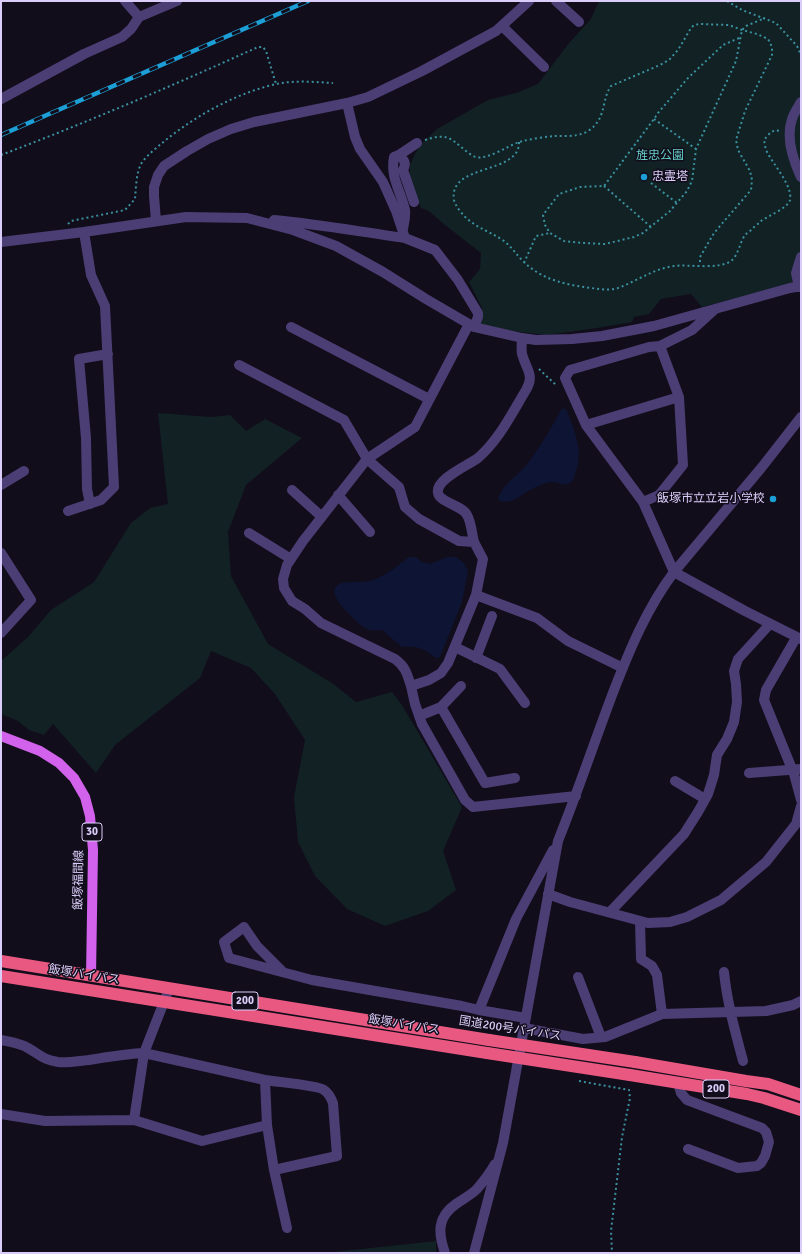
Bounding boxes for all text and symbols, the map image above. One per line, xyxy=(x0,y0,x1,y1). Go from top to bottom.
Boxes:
park label: 旌忠公園 xyxy=(636,149,684,163)
place label: 忠霊塔 xyxy=(652,170,688,184)
marker: 忠霊塔 xyxy=(639,172,649,182)
place label: 飯塚市立立岩小学校 xyxy=(657,492,765,506)
marker: 飯塚市立立岩小学校 xyxy=(768,494,778,504)
road number: 30 xyxy=(82,823,102,841)
street label: 飯塚福間線 xyxy=(71,850,87,910)
street label: 飯塚バイパス xyxy=(47,962,121,988)
road number: 200 xyxy=(232,992,258,1010)
street label: 飯塚バイパス xyxy=(367,1012,441,1038)
street label: 国道200号バイパス xyxy=(458,1014,562,1044)
road number: 200 xyxy=(703,1080,729,1098)

